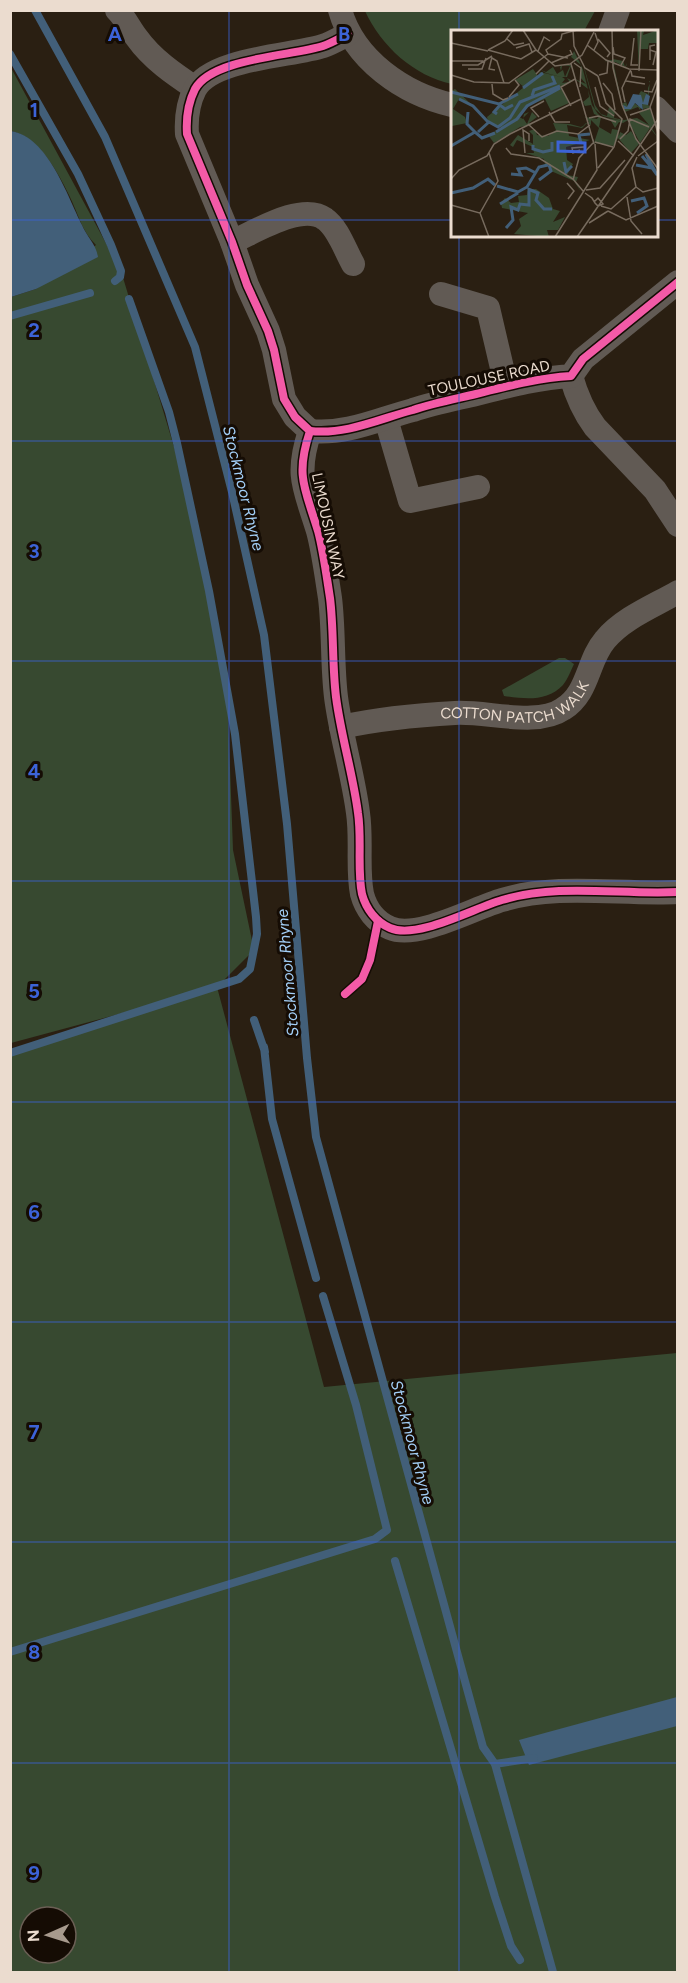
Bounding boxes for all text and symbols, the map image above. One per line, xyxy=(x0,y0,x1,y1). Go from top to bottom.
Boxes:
text: A xyxy=(108,22,123,46)
text: B xyxy=(338,22,350,46)
inset map xyxy=(451,30,658,237)
text: 1 xyxy=(30,98,38,122)
text: 2 xyxy=(28,318,40,342)
street label: TOULOUSE ROAD xyxy=(427,356,551,400)
water label: Stockmoor Rhyne xyxy=(219,424,268,553)
street label: LIMOUSIN WAY xyxy=(308,471,348,581)
text: 3 xyxy=(28,539,40,563)
street label: COTTON PATCH WALK xyxy=(440,677,593,727)
text: 4 xyxy=(28,759,41,783)
water label: Stockmoor Rhyne xyxy=(272,908,303,1038)
text: 5 xyxy=(28,979,40,1003)
text: 6 xyxy=(28,1200,40,1224)
water label: Stockmoor Rhyne xyxy=(387,1378,438,1507)
text: 7 xyxy=(28,1420,40,1444)
text: 8 xyxy=(28,1640,40,1664)
text: 9 xyxy=(28,1861,40,1885)
north arrow xyxy=(18,1905,78,1965)
text: N xyxy=(24,1929,43,1942)

